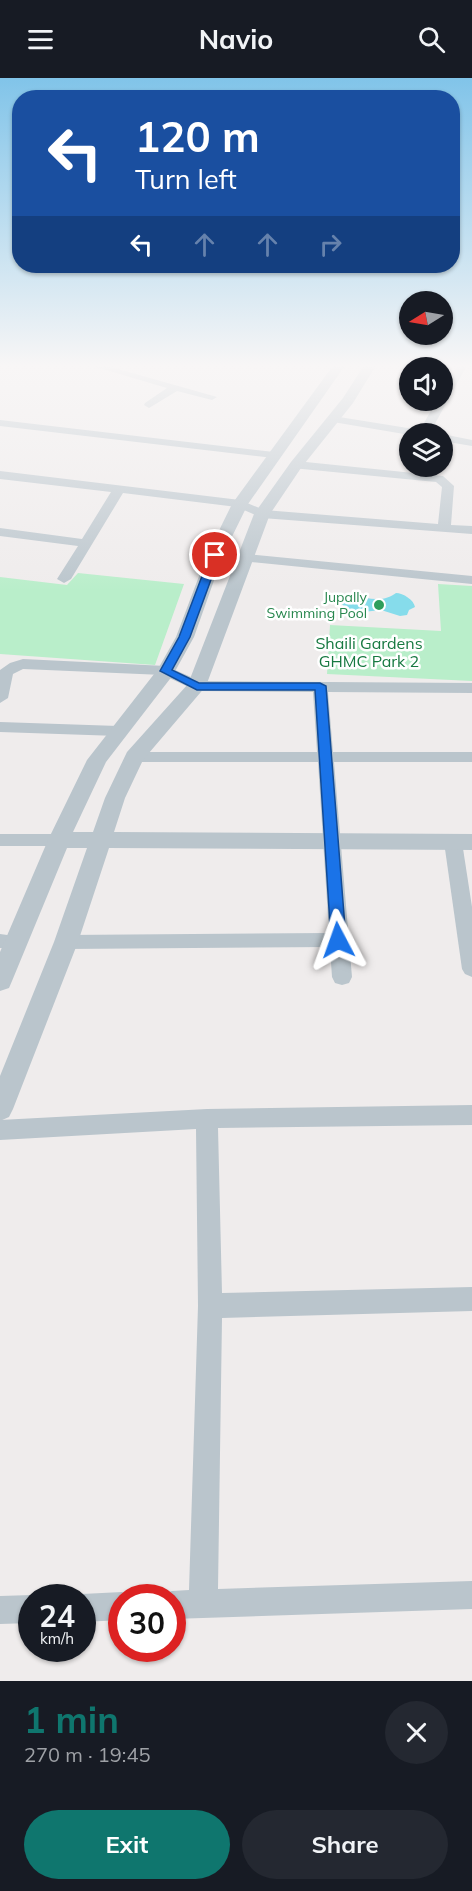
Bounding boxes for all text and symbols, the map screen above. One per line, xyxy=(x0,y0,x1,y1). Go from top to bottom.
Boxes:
text: Navio xyxy=(199,22,273,56)
icon: menu xyxy=(24,23,57,56)
icon: search xyxy=(415,23,448,56)
text: 120 m xyxy=(135,110,260,163)
icon: left xyxy=(36,114,114,192)
text: Turn left xyxy=(135,162,237,196)
icon: left xyxy=(125,228,158,261)
icon: ahead xyxy=(188,228,221,261)
icon: ahead xyxy=(251,228,284,261)
icon: right xyxy=(314,228,347,261)
north arrow xyxy=(399,291,453,345)
map controls xyxy=(399,291,453,477)
button: sound xyxy=(399,357,453,411)
button: layers xyxy=(399,423,453,477)
pin xyxy=(189,529,240,580)
icon: arrive xyxy=(198,538,231,571)
place label: Jupally Swimming Pool xyxy=(267,588,368,622)
marker: Jupally Swimming Pool xyxy=(372,598,386,612)
park label: Shaili Gardens GHMC Park 2 xyxy=(315,633,423,671)
position arrow xyxy=(306,908,370,972)
speed limit sign: 30 xyxy=(108,1584,186,1662)
text: 24 xyxy=(39,1597,75,1635)
text: km/h xyxy=(40,1629,74,1648)
text: 1 min xyxy=(24,1697,119,1742)
button: close xyxy=(385,1701,448,1764)
text: 270 m · 19:45 xyxy=(24,1742,150,1767)
button: Exit xyxy=(24,1810,230,1879)
button: Share xyxy=(242,1810,448,1879)

